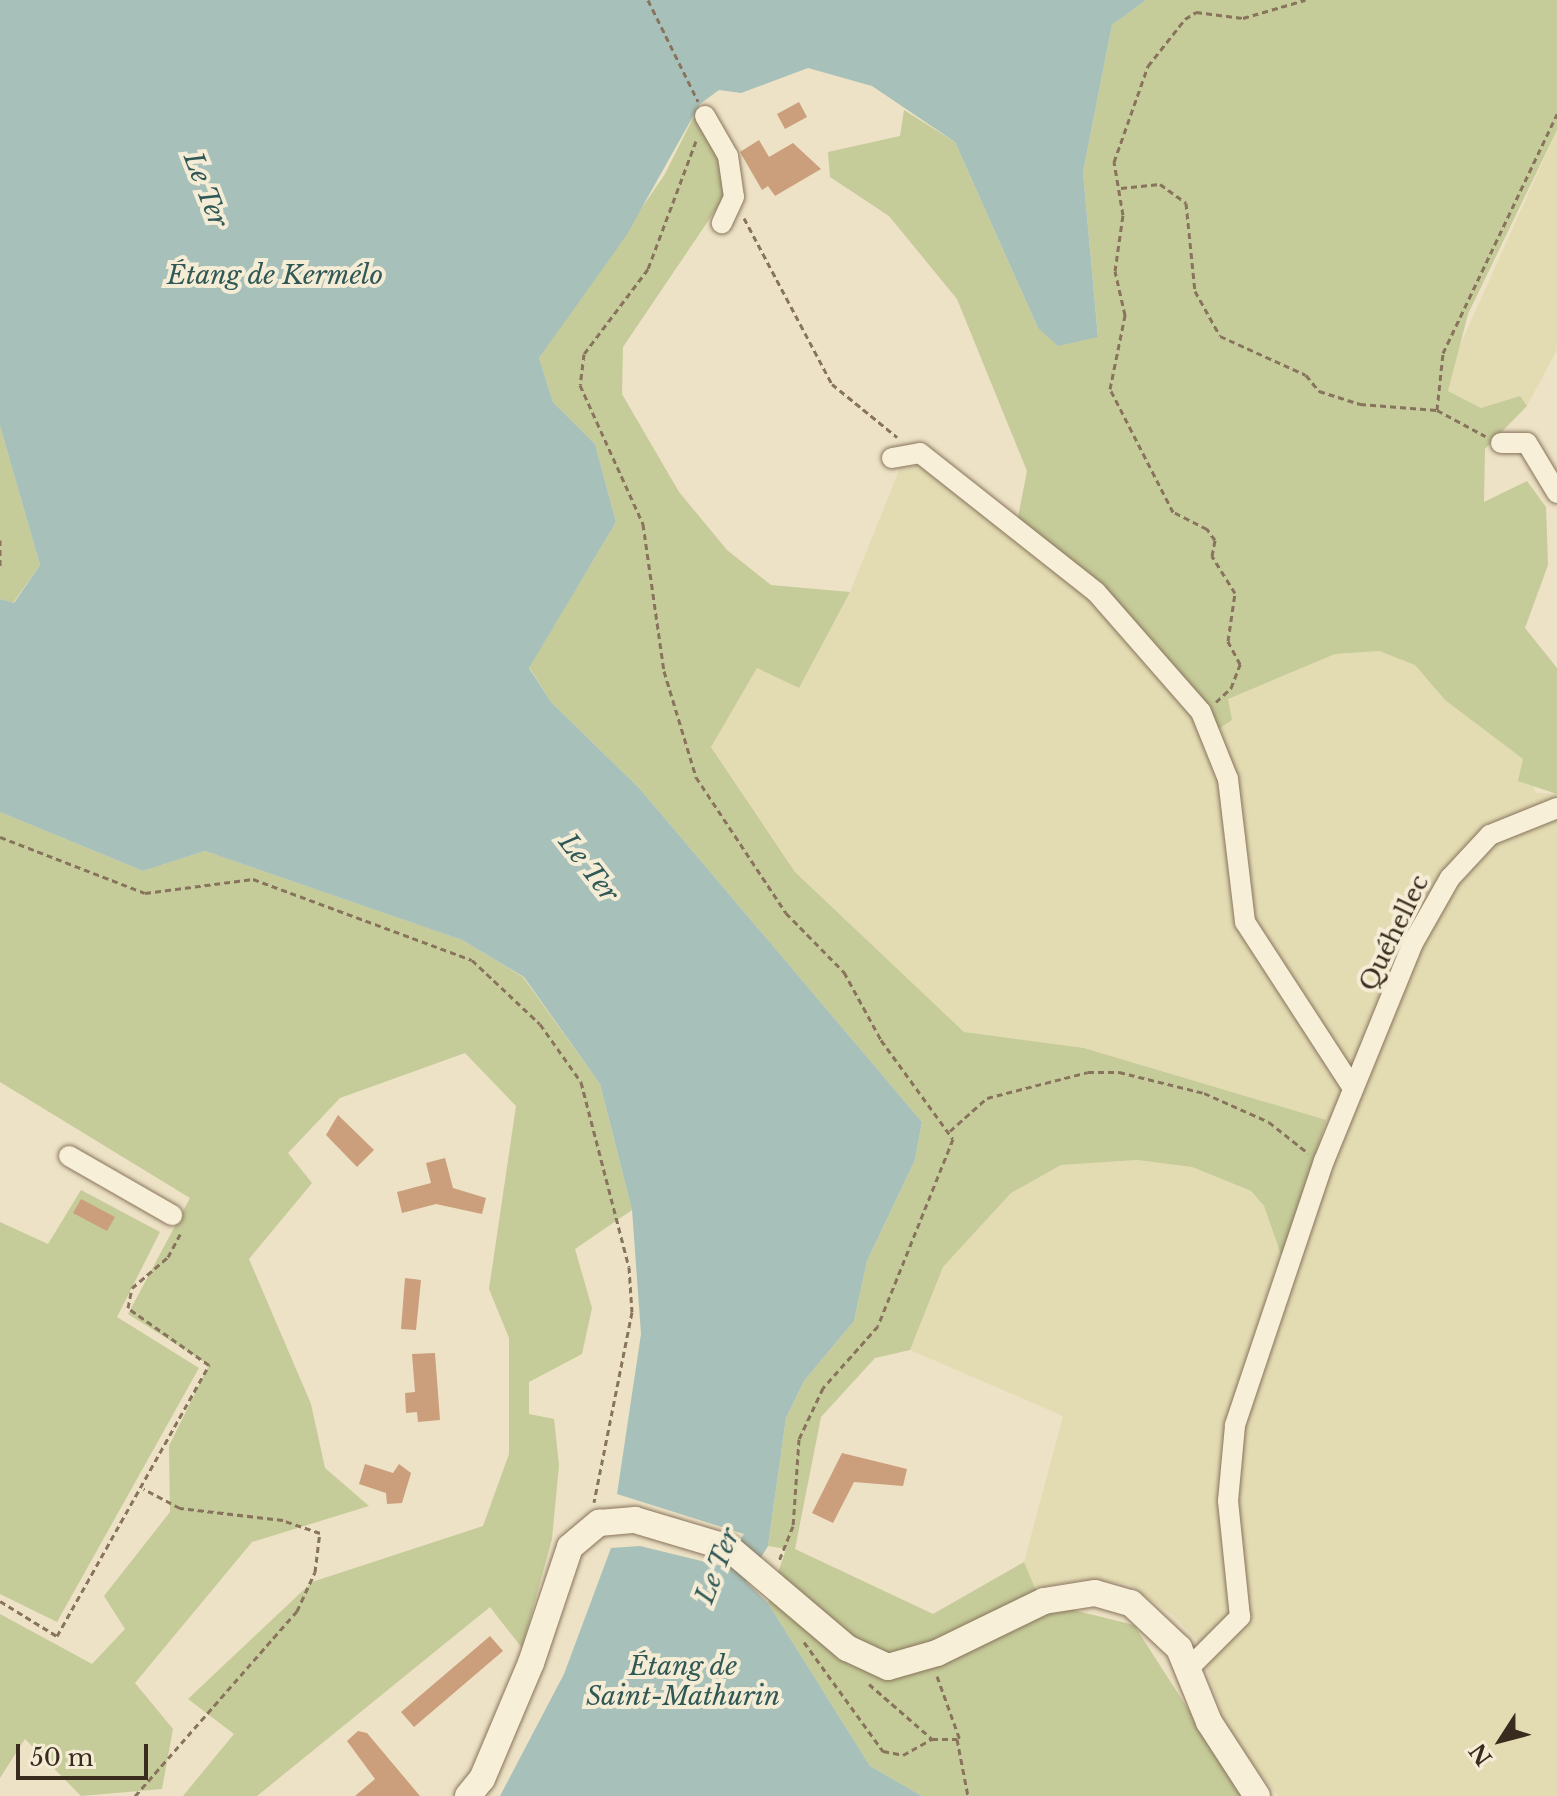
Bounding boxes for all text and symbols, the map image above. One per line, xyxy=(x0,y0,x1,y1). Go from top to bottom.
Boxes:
water label: Le Ter xyxy=(176,148,234,232)
water label: Étang de Kermélo xyxy=(167,260,383,292)
water label: Le Ter xyxy=(551,827,625,909)
street label: Quéhellec xyxy=(1354,870,1434,996)
water label: Le Ter xyxy=(689,1524,747,1608)
water label: Étang de Saint-Mathurin xyxy=(586,1651,780,1712)
north arrow xyxy=(1461,1700,1541,1780)
scale bar xyxy=(20,1728,152,1778)
text: N xyxy=(1464,1738,1498,1771)
text: 50 m xyxy=(30,1743,93,1772)

